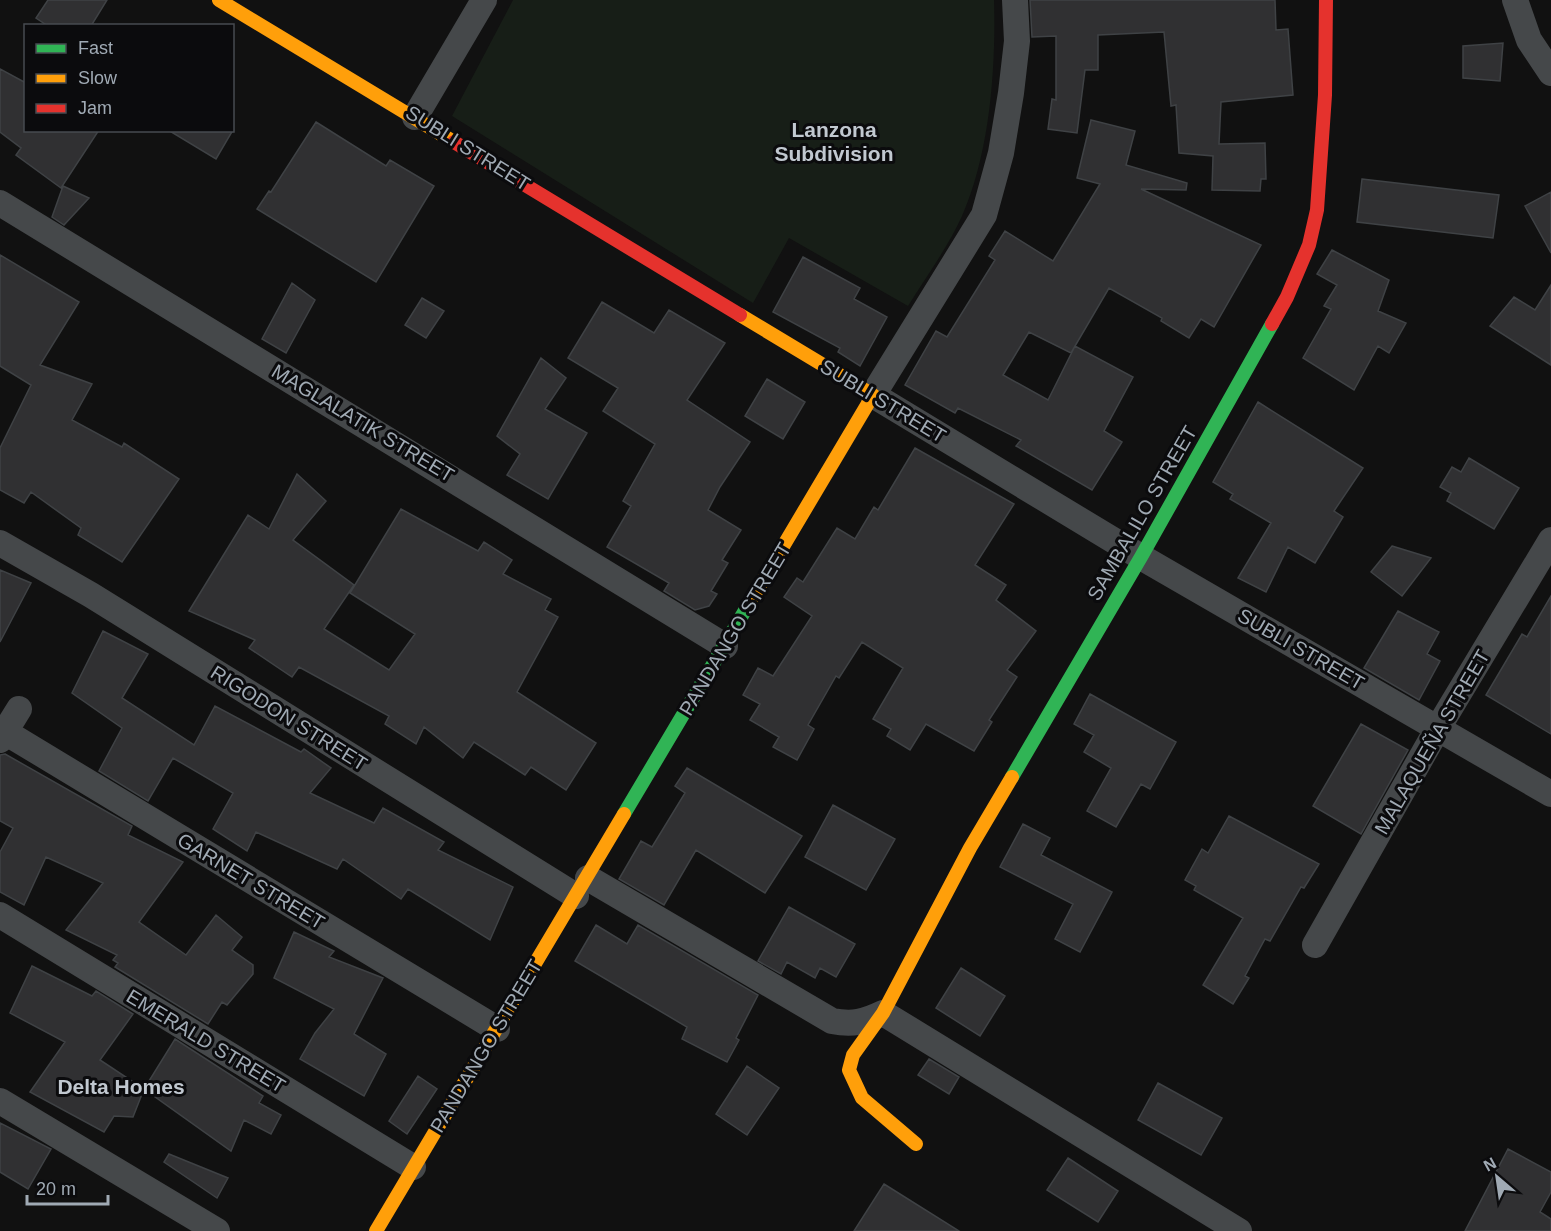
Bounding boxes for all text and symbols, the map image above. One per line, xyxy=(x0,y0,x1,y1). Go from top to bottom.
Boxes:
legend xyxy=(24,24,234,132)
text: Fast xyxy=(78,38,113,58)
text: Slow xyxy=(78,68,118,88)
text: Jam xyxy=(78,98,112,118)
street label: SUBLI STREET xyxy=(402,101,534,195)
district label: Lanzona Subdivision xyxy=(774,118,894,165)
street label: SUBLI STREET xyxy=(816,355,950,447)
street label: MAGLALATIK STREET xyxy=(268,360,458,486)
street label: SAMBALILO STREET xyxy=(1083,422,1201,604)
street label: PANDANGO STREET xyxy=(675,539,795,719)
street label: SUBLI STREET xyxy=(1234,604,1368,694)
street label: MALAQUEÑA STREET xyxy=(1369,646,1494,838)
street label: RIGODON STREET xyxy=(207,661,371,775)
street label: GARNET STREET xyxy=(174,828,328,934)
street label: PANDANGO STREET xyxy=(426,956,546,1136)
street label: EMERALD STREET xyxy=(123,985,289,1097)
district label: Delta Homes xyxy=(57,1075,185,1098)
north arrow xyxy=(1467,1147,1527,1207)
text: N xyxy=(1481,1154,1499,1175)
scale bar xyxy=(27,1168,108,1206)
text: 20 m xyxy=(36,1179,76,1199)

